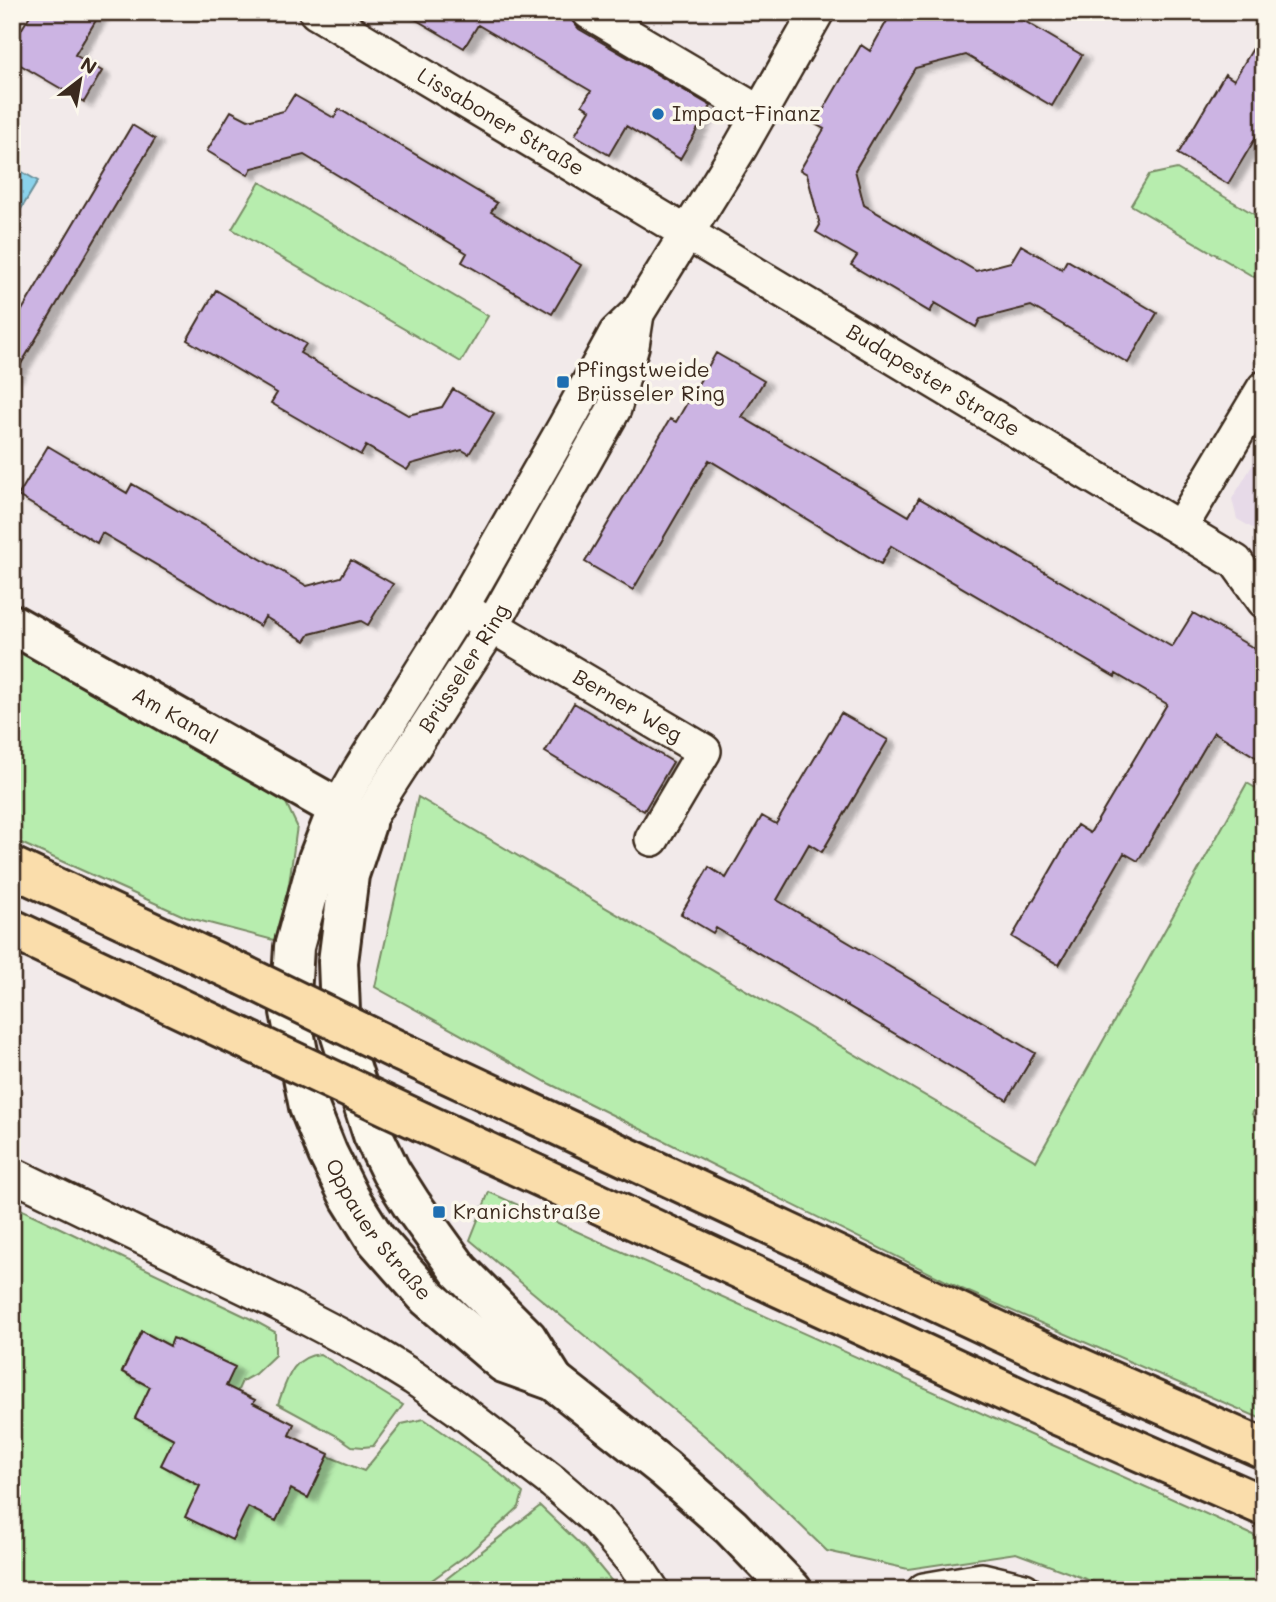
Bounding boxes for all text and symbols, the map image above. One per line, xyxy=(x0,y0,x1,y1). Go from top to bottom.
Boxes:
north arrow xyxy=(46,46,116,116)
text: N xyxy=(76,51,102,79)
street label: Lissaboner Straße xyxy=(413,61,590,181)
place label: Impact-Finanz xyxy=(672,99,821,126)
marker: Impact-Finanz xyxy=(650,106,666,122)
street label: Budapester Straße xyxy=(842,317,1026,442)
place label: Pfingstweide Brüsseler Ring xyxy=(577,355,725,406)
marker: Pfingstweide Brüsseler Ring xyxy=(555,374,571,390)
street label: Brüsseler Ring xyxy=(412,598,514,737)
street label: Berner Weg xyxy=(569,662,688,747)
street label: Am Kanal xyxy=(128,680,223,750)
street label: Oppauer Straße xyxy=(320,1154,439,1305)
place label: Kranichstraße xyxy=(453,1197,601,1224)
marker: Kranichstraße xyxy=(431,1204,447,1220)

